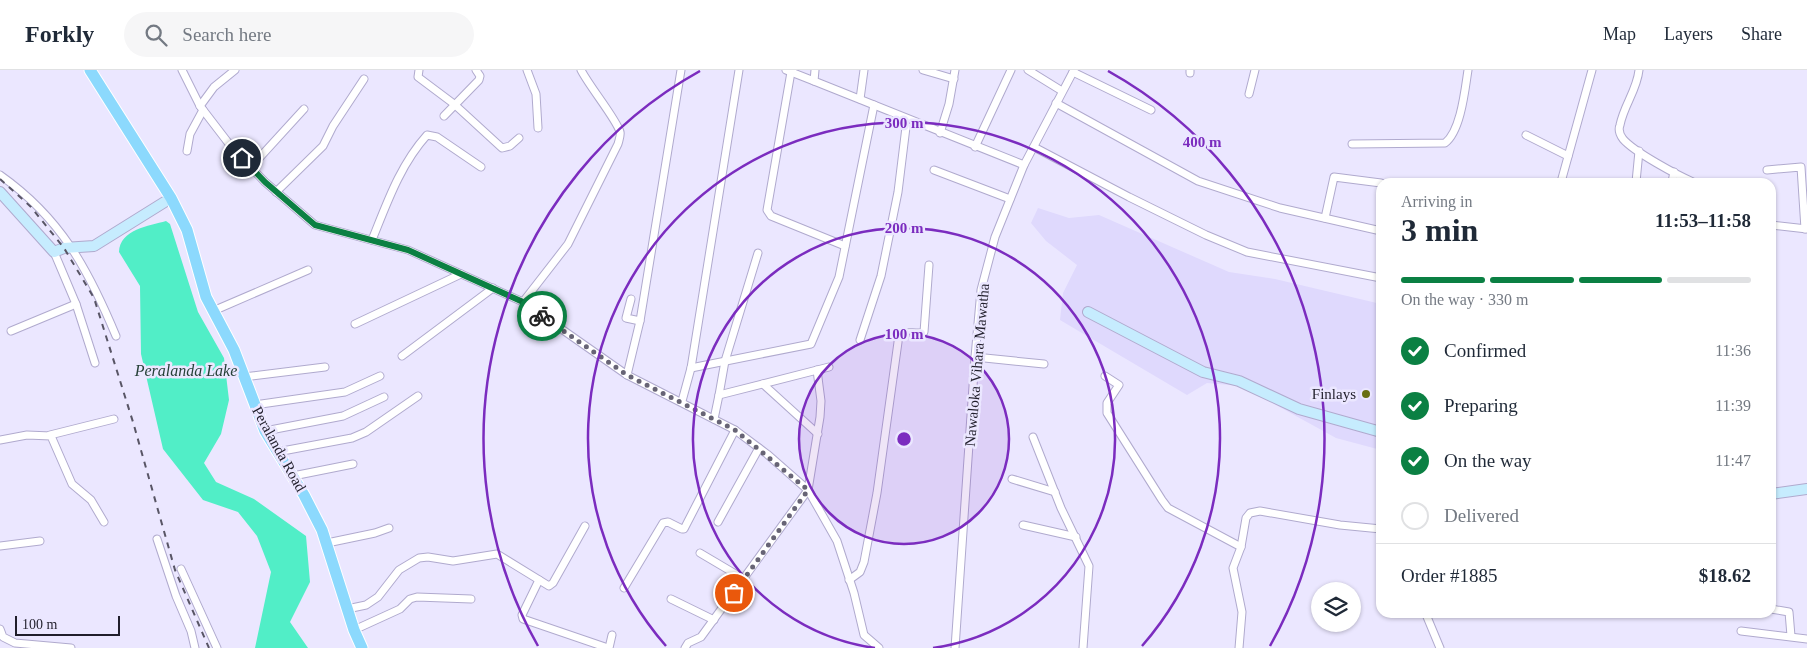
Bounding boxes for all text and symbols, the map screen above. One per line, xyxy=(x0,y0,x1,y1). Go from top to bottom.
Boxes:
search box xyxy=(124,12,474,57)
text: Forkly xyxy=(25,21,94,47)
icon: search xyxy=(142,21,170,49)
text: Search here xyxy=(182,24,271,45)
text: Map xyxy=(1603,24,1636,44)
text: Layers xyxy=(1664,24,1713,44)
text: Share xyxy=(1741,24,1782,44)
text: 300 m xyxy=(885,115,924,131)
text: 400 m xyxy=(1183,134,1222,150)
pin xyxy=(221,137,263,179)
icon: home xyxy=(228,144,256,172)
text: Arriving in xyxy=(1401,193,1473,210)
text: 11:53–11:58 xyxy=(1655,210,1751,231)
text: 3 min xyxy=(1401,212,1478,248)
text: 200 m xyxy=(885,220,924,236)
street label: Nawaloka Vihara Mawatha xyxy=(962,282,992,447)
courier xyxy=(517,291,567,341)
text: On the way · 330 m xyxy=(1401,291,1529,308)
icon: bike xyxy=(528,302,556,330)
text: 100 m xyxy=(885,326,924,342)
icon: check xyxy=(1401,337,1429,365)
text: Confirmed xyxy=(1444,340,1526,361)
text: 11:36 xyxy=(1715,342,1751,359)
water label: Peralanda Lake xyxy=(134,362,237,379)
place label: Finlays xyxy=(1312,386,1356,402)
marker: Finlays xyxy=(1360,388,1372,400)
icon: check xyxy=(1401,392,1429,420)
text: Preparing xyxy=(1444,395,1518,416)
text: 11:39 xyxy=(1715,397,1751,414)
street label: Peralanda Road xyxy=(249,404,309,495)
centre of rings xyxy=(895,430,913,448)
icon: check xyxy=(1401,447,1429,475)
text: On the way xyxy=(1444,450,1532,471)
text: 11:47 xyxy=(1715,452,1751,469)
text: Delivered xyxy=(1444,505,1519,526)
text: Order #1885 xyxy=(1401,565,1498,586)
text: $18.62 xyxy=(1699,565,1751,586)
pin xyxy=(713,572,755,614)
icon: bag xyxy=(720,579,748,607)
map controls xyxy=(1311,582,1361,632)
button: layers xyxy=(1311,582,1361,632)
scale bar xyxy=(15,613,120,636)
text: 100 m xyxy=(22,617,57,632)

